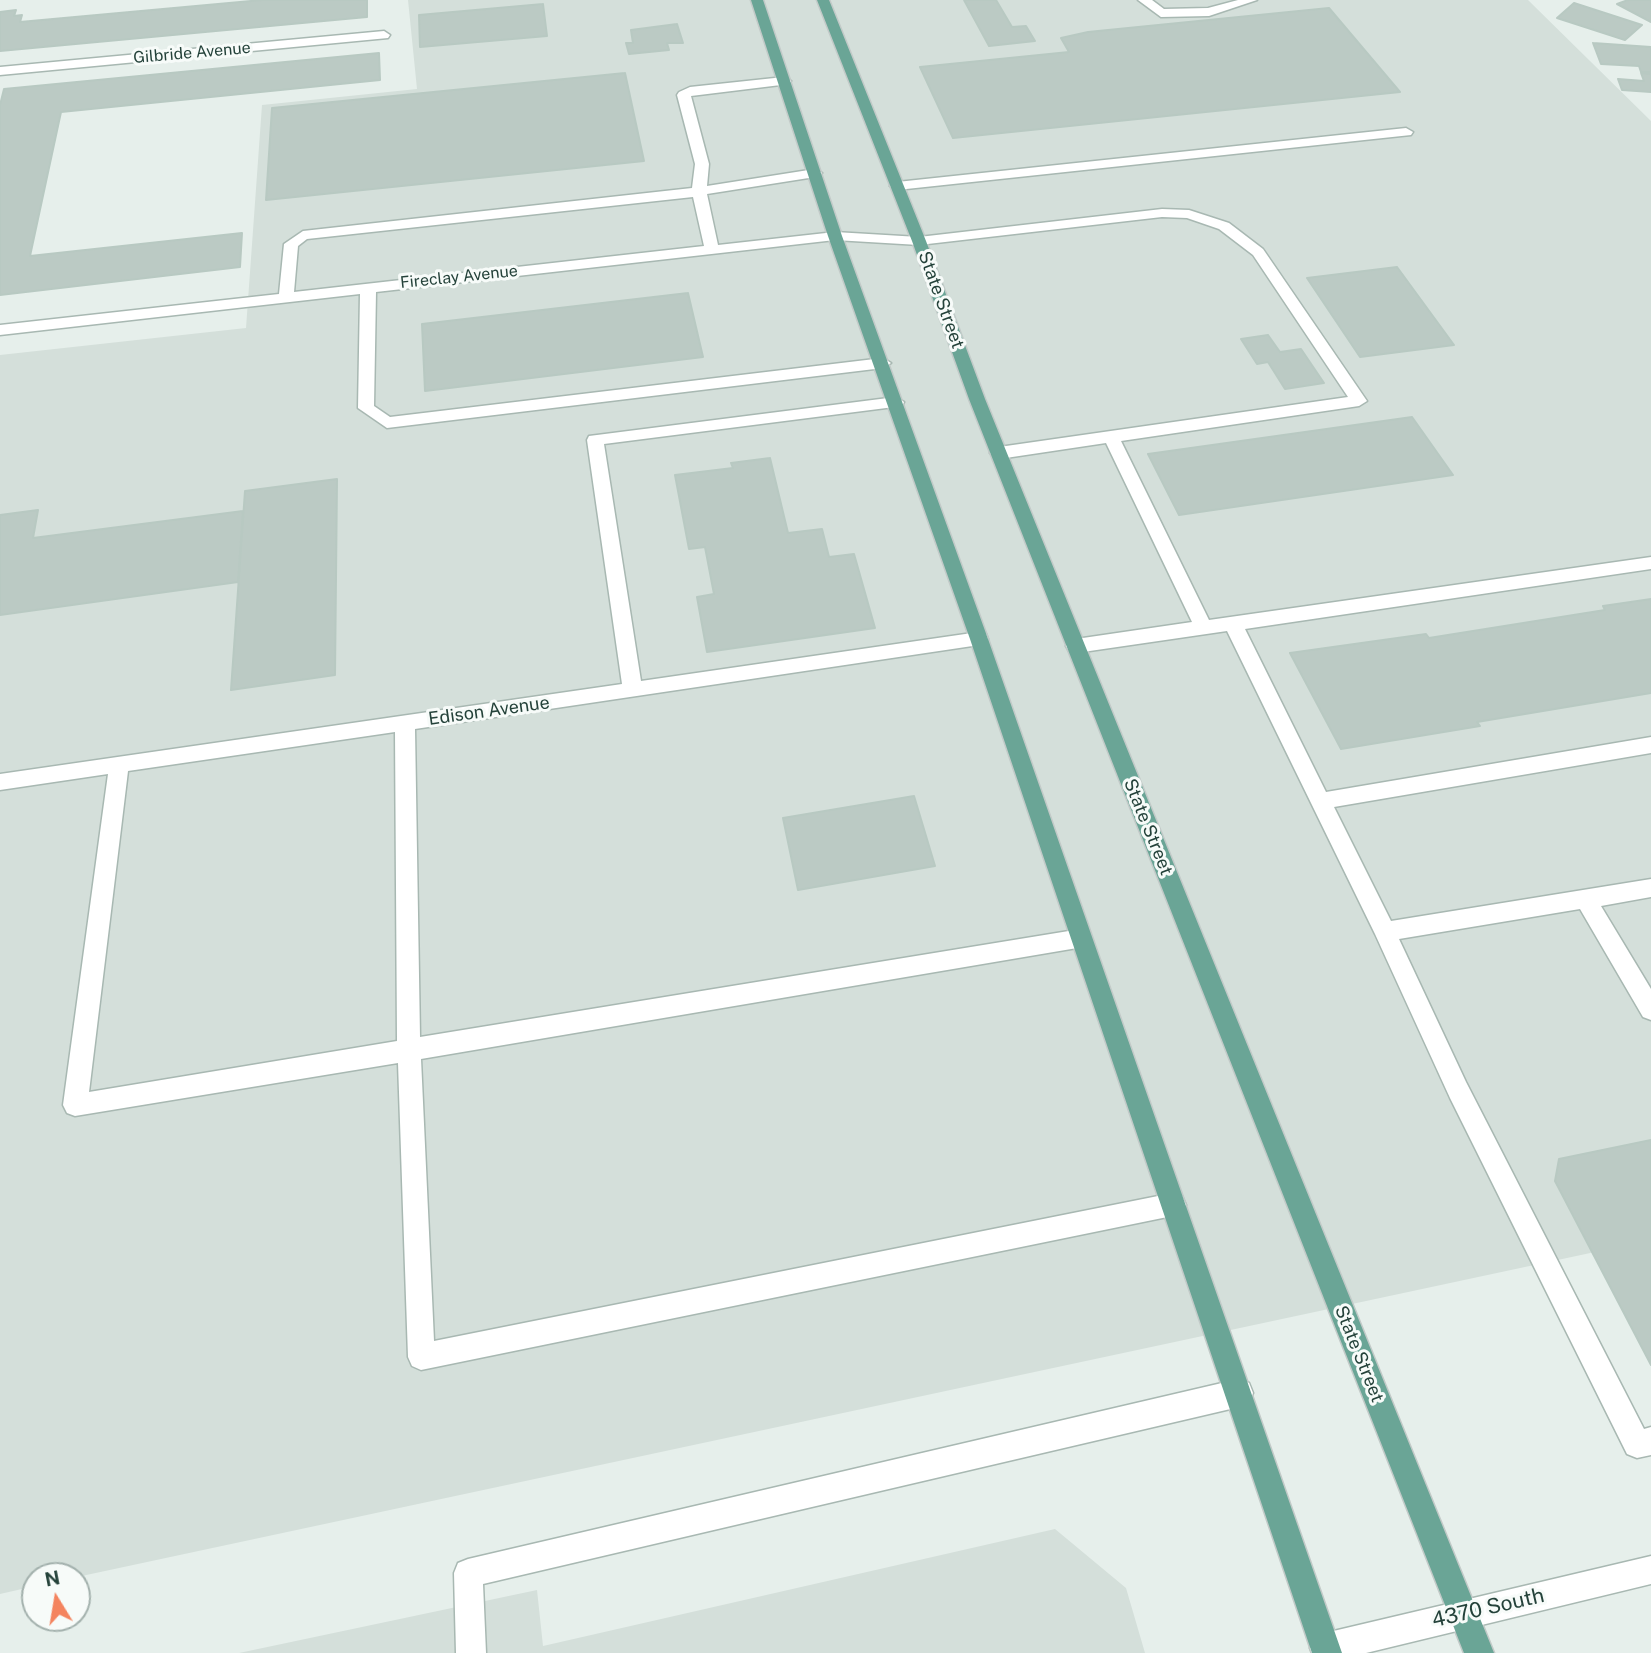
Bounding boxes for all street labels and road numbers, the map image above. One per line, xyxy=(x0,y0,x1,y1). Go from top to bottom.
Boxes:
street label: Gilbride Avenue xyxy=(133,38,251,68)
street label: State Street xyxy=(913,248,969,352)
street label: Fireclay Avenue xyxy=(399,261,519,293)
street label: Edison Avenue xyxy=(427,692,551,730)
street label: State Street xyxy=(1119,776,1177,878)
street label: State Street xyxy=(1330,1303,1388,1405)
street label: 4370 South xyxy=(1429,1583,1547,1633)

